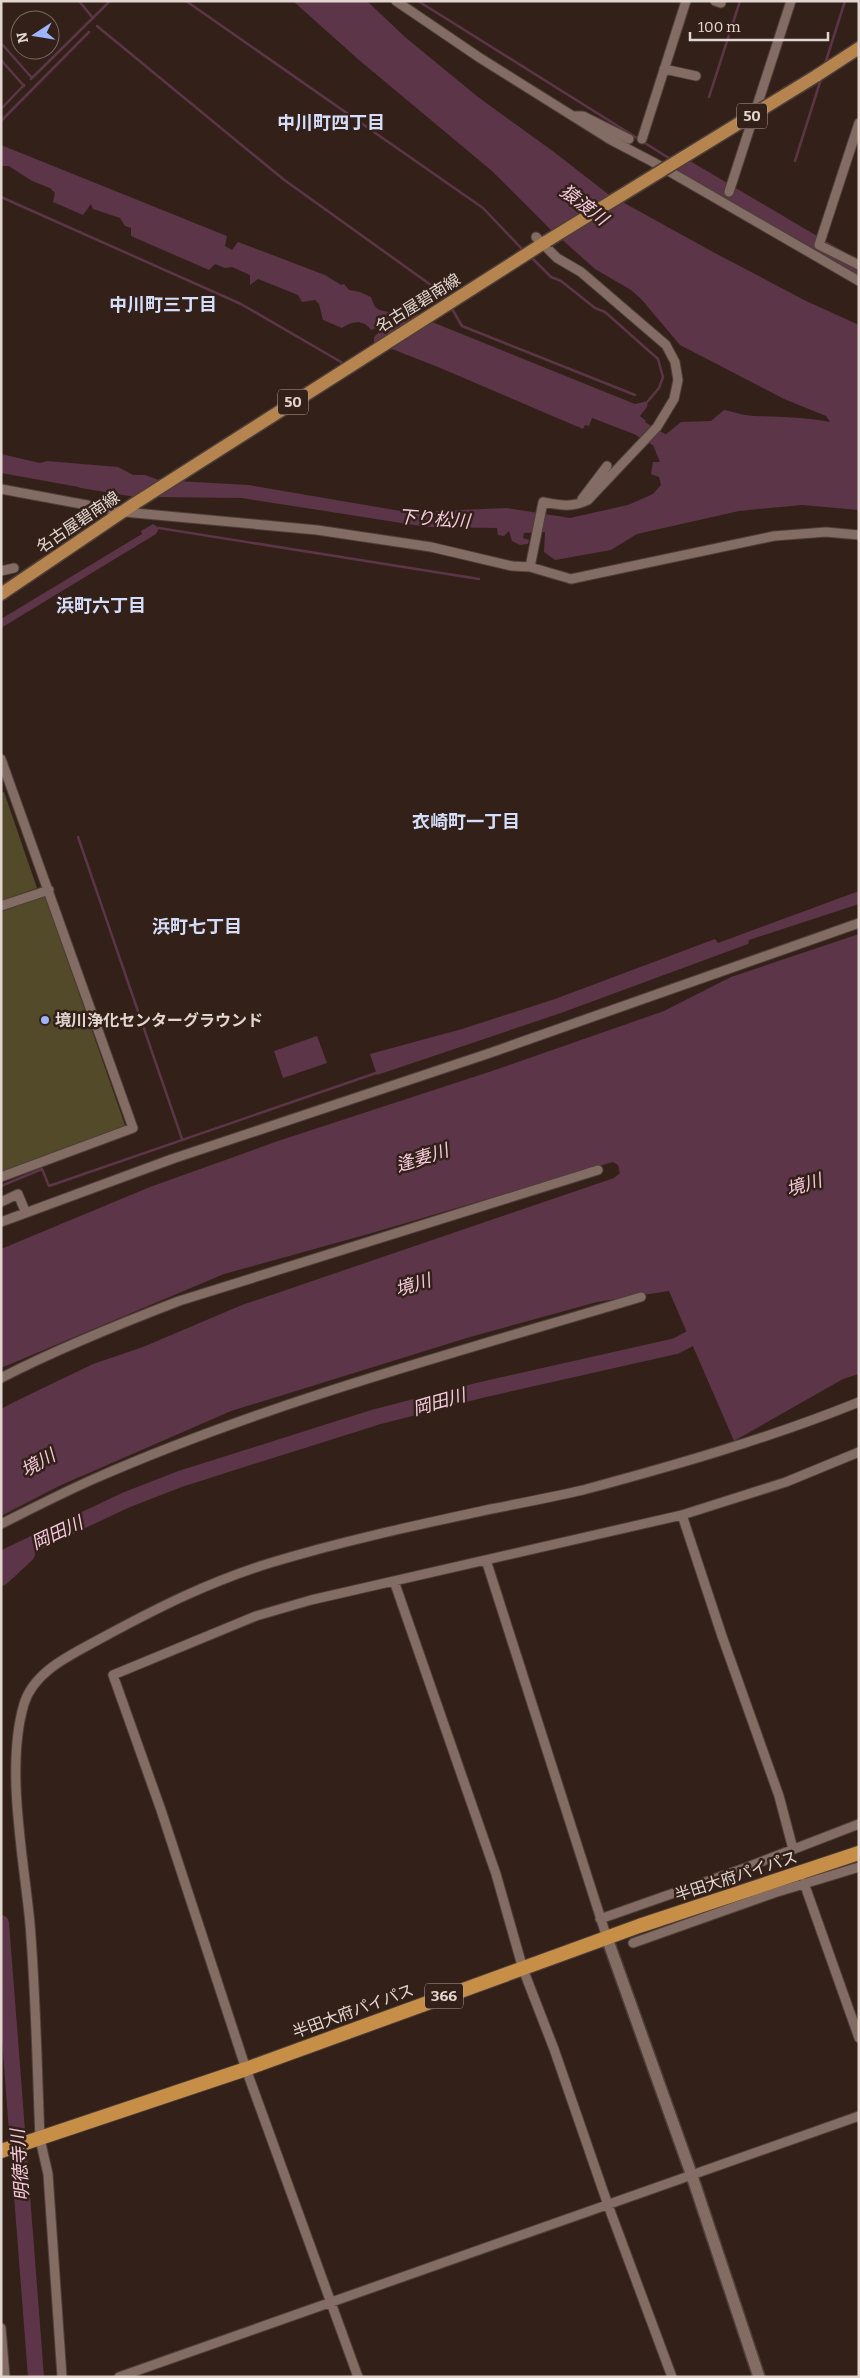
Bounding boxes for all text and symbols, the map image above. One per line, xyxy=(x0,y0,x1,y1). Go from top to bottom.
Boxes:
north arrow xyxy=(10,10,60,60)
scale bar xyxy=(690,10,828,42)
text: 100 m xyxy=(698,18,741,36)
text: N xyxy=(13,30,32,45)
road number: 50 xyxy=(737,104,767,128)
district label: 中川町四丁目 xyxy=(277,112,385,134)
water label: 猿渡川 xyxy=(556,180,614,231)
street label: 名古屋碧南線 xyxy=(372,270,464,336)
district label: 中川町三丁目 xyxy=(109,294,217,316)
road number: 50 xyxy=(278,390,308,414)
street label: 名古屋碧南線 xyxy=(33,487,123,557)
water label: 下り松川 xyxy=(397,506,473,533)
district label: 浜町六丁目 xyxy=(56,595,146,617)
district label: 衣崎町一丁目 xyxy=(412,811,520,833)
district label: 浜町七丁目 xyxy=(152,916,242,938)
place label: 境川浄化センターグラウンド xyxy=(55,1011,263,1030)
marker: 境川浄化センターグラウンド xyxy=(39,1014,51,1026)
water label: 逢妻川 xyxy=(393,1139,453,1177)
water label: 境川 xyxy=(784,1169,826,1201)
water label: 境川 xyxy=(393,1269,435,1301)
water label: 岡田川 xyxy=(410,1383,470,1420)
water label: 境川 xyxy=(17,1443,61,1482)
water label: 岡田川 xyxy=(28,1511,88,1554)
street label: 半田大府パイパス xyxy=(672,1847,800,1905)
street label: 半田大府パイパス xyxy=(290,1980,416,2042)
road number: 366 xyxy=(425,1984,463,2008)
water label: 明徳寺川 xyxy=(6,2126,33,2202)

